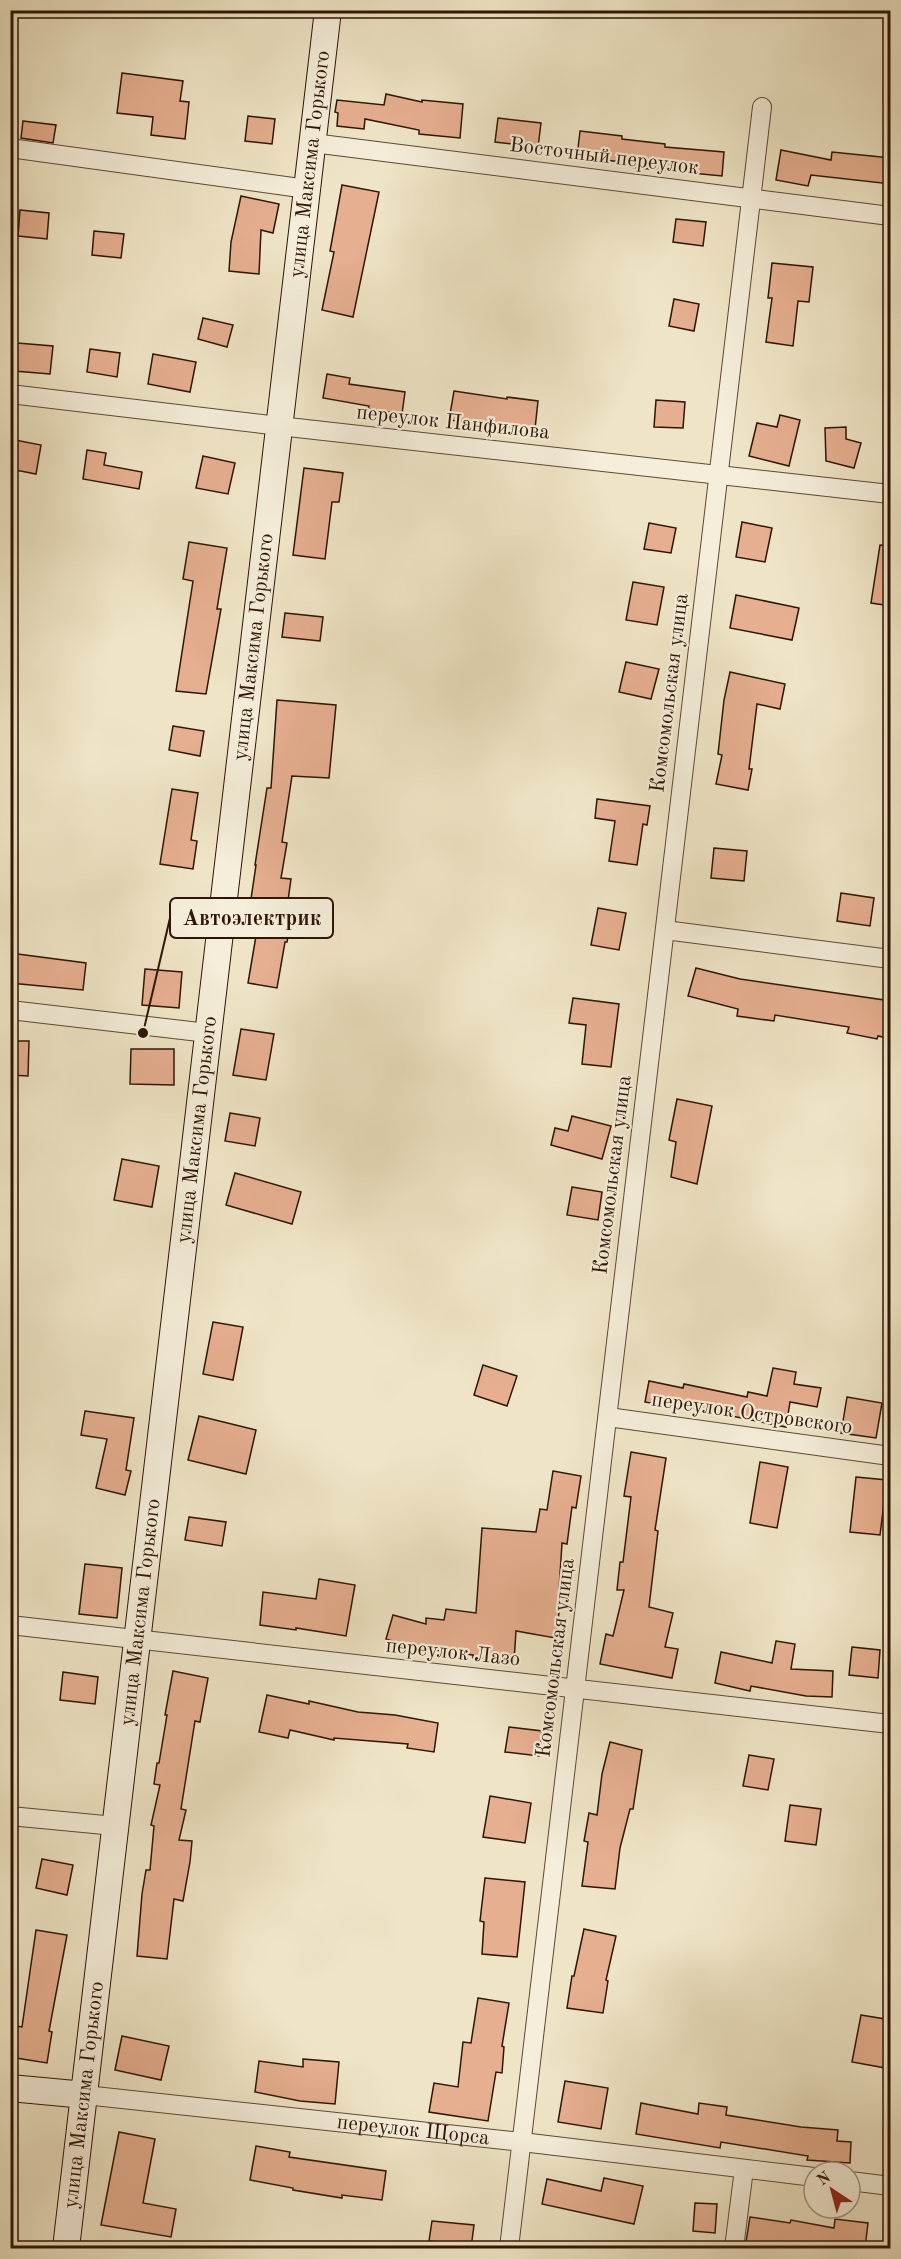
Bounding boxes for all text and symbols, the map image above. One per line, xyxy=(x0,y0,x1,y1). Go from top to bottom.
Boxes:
street label: улица Максима Горького xyxy=(286,49,334,279)
street label: Восточный переулок xyxy=(508,135,700,179)
street label: переулок Панфилова xyxy=(355,402,551,444)
street label: улица Максима Горького xyxy=(230,532,277,762)
street label: Комсомольская улица xyxy=(647,592,693,794)
callout: Автоэлектрик xyxy=(170,898,333,938)
text: Автоэлектрик xyxy=(183,908,322,930)
street label: улица Максима Горького xyxy=(173,1015,221,1244)
street label: Комсомольская улица xyxy=(590,1074,636,1276)
street label: переулок Островского xyxy=(650,1389,854,1439)
street label: улица Максима Горького xyxy=(117,1498,164,1727)
street label: Комсомольская улица xyxy=(533,1557,579,1759)
street label: переулок Лазо xyxy=(385,1635,521,1671)
street label: улица Максима Горького xyxy=(60,1980,108,2210)
street label: переулок Щорса xyxy=(336,2112,491,2149)
north arrow xyxy=(802,2160,862,2220)
text: N xyxy=(815,2169,835,2190)

